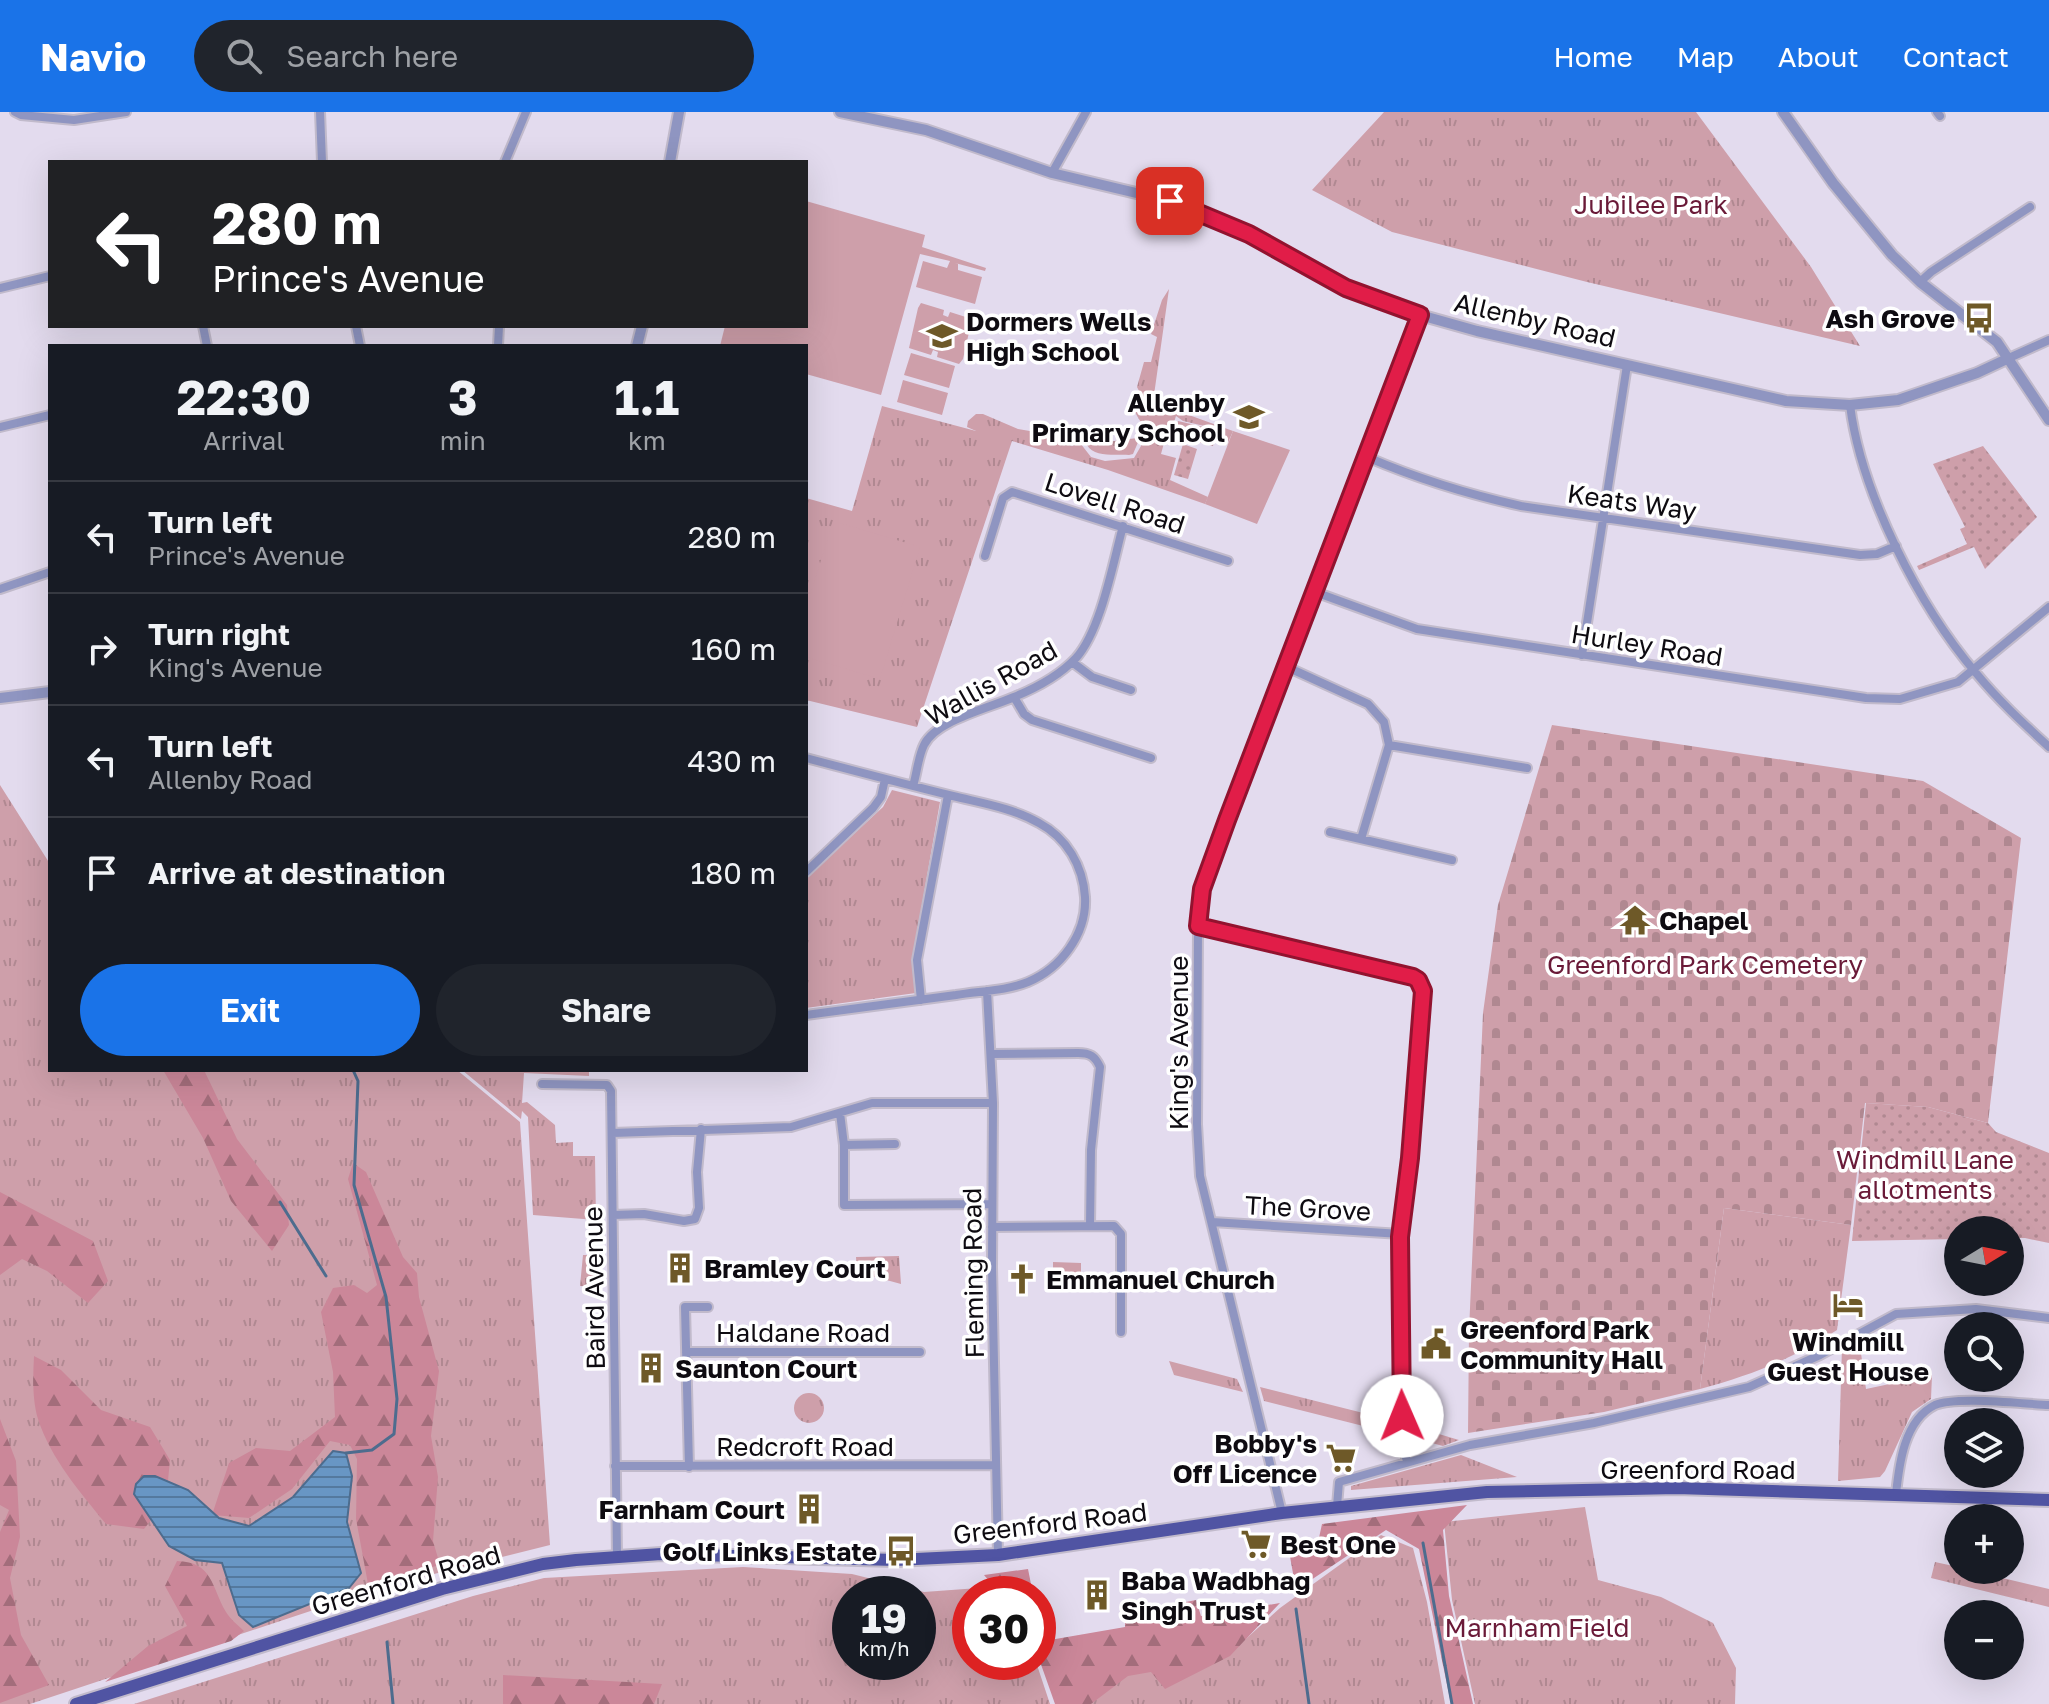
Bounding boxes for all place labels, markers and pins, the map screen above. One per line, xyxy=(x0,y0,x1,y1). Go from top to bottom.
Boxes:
pin xyxy=(1136,167,1204,235)
bus stop icon: Ash Grove xyxy=(1962,301,1996,335)
place label: Ash Grove xyxy=(1826,303,1955,334)
place label: Dormers Wells High School xyxy=(966,306,1152,367)
school or university icon: Dormers Wells High School xyxy=(925,319,959,353)
place label: Allenby Primary School xyxy=(1032,387,1225,448)
school or university icon: Allenby Primary School xyxy=(1232,400,1266,434)
temple icon: Chapel xyxy=(1618,903,1652,937)
place label: Chapel xyxy=(1659,905,1749,936)
building icon: Bramley Court xyxy=(663,1251,697,1285)
place label: Bramley Court xyxy=(704,1253,886,1284)
church icon: Emmanuel Church xyxy=(1005,1262,1039,1296)
place label: Emmanuel Church xyxy=(1046,1264,1275,1295)
hotel icon: Windmill Guest House xyxy=(1831,1288,1865,1322)
place label: Greenford Park Community Hall xyxy=(1460,1314,1663,1375)
place label: Windmill Guest House xyxy=(1767,1326,1929,1387)
public building icon: Greenford Park Community Hall xyxy=(1419,1327,1453,1361)
building icon: Saunton Court xyxy=(634,1351,668,1385)
place label: Saunton Court xyxy=(675,1353,858,1384)
place label: Bobby's Off Licence xyxy=(1173,1428,1317,1489)
supermarket icon: Bobby's Off Licence xyxy=(1324,1441,1358,1475)
building icon: Farnham Court xyxy=(792,1492,826,1526)
place label: Farnham Court xyxy=(598,1494,785,1525)
supermarket icon: Best One xyxy=(1239,1527,1273,1561)
place label: Best One xyxy=(1280,1529,1396,1560)
bus stop icon: Golf Links Estate xyxy=(884,1534,918,1568)
place label: Golf Links Estate xyxy=(662,1536,877,1567)
place label: Baba Wadbhag Singh Trust xyxy=(1121,1565,1311,1626)
building icon: Baba Wadbhag Singh Trust xyxy=(1080,1578,1114,1612)

